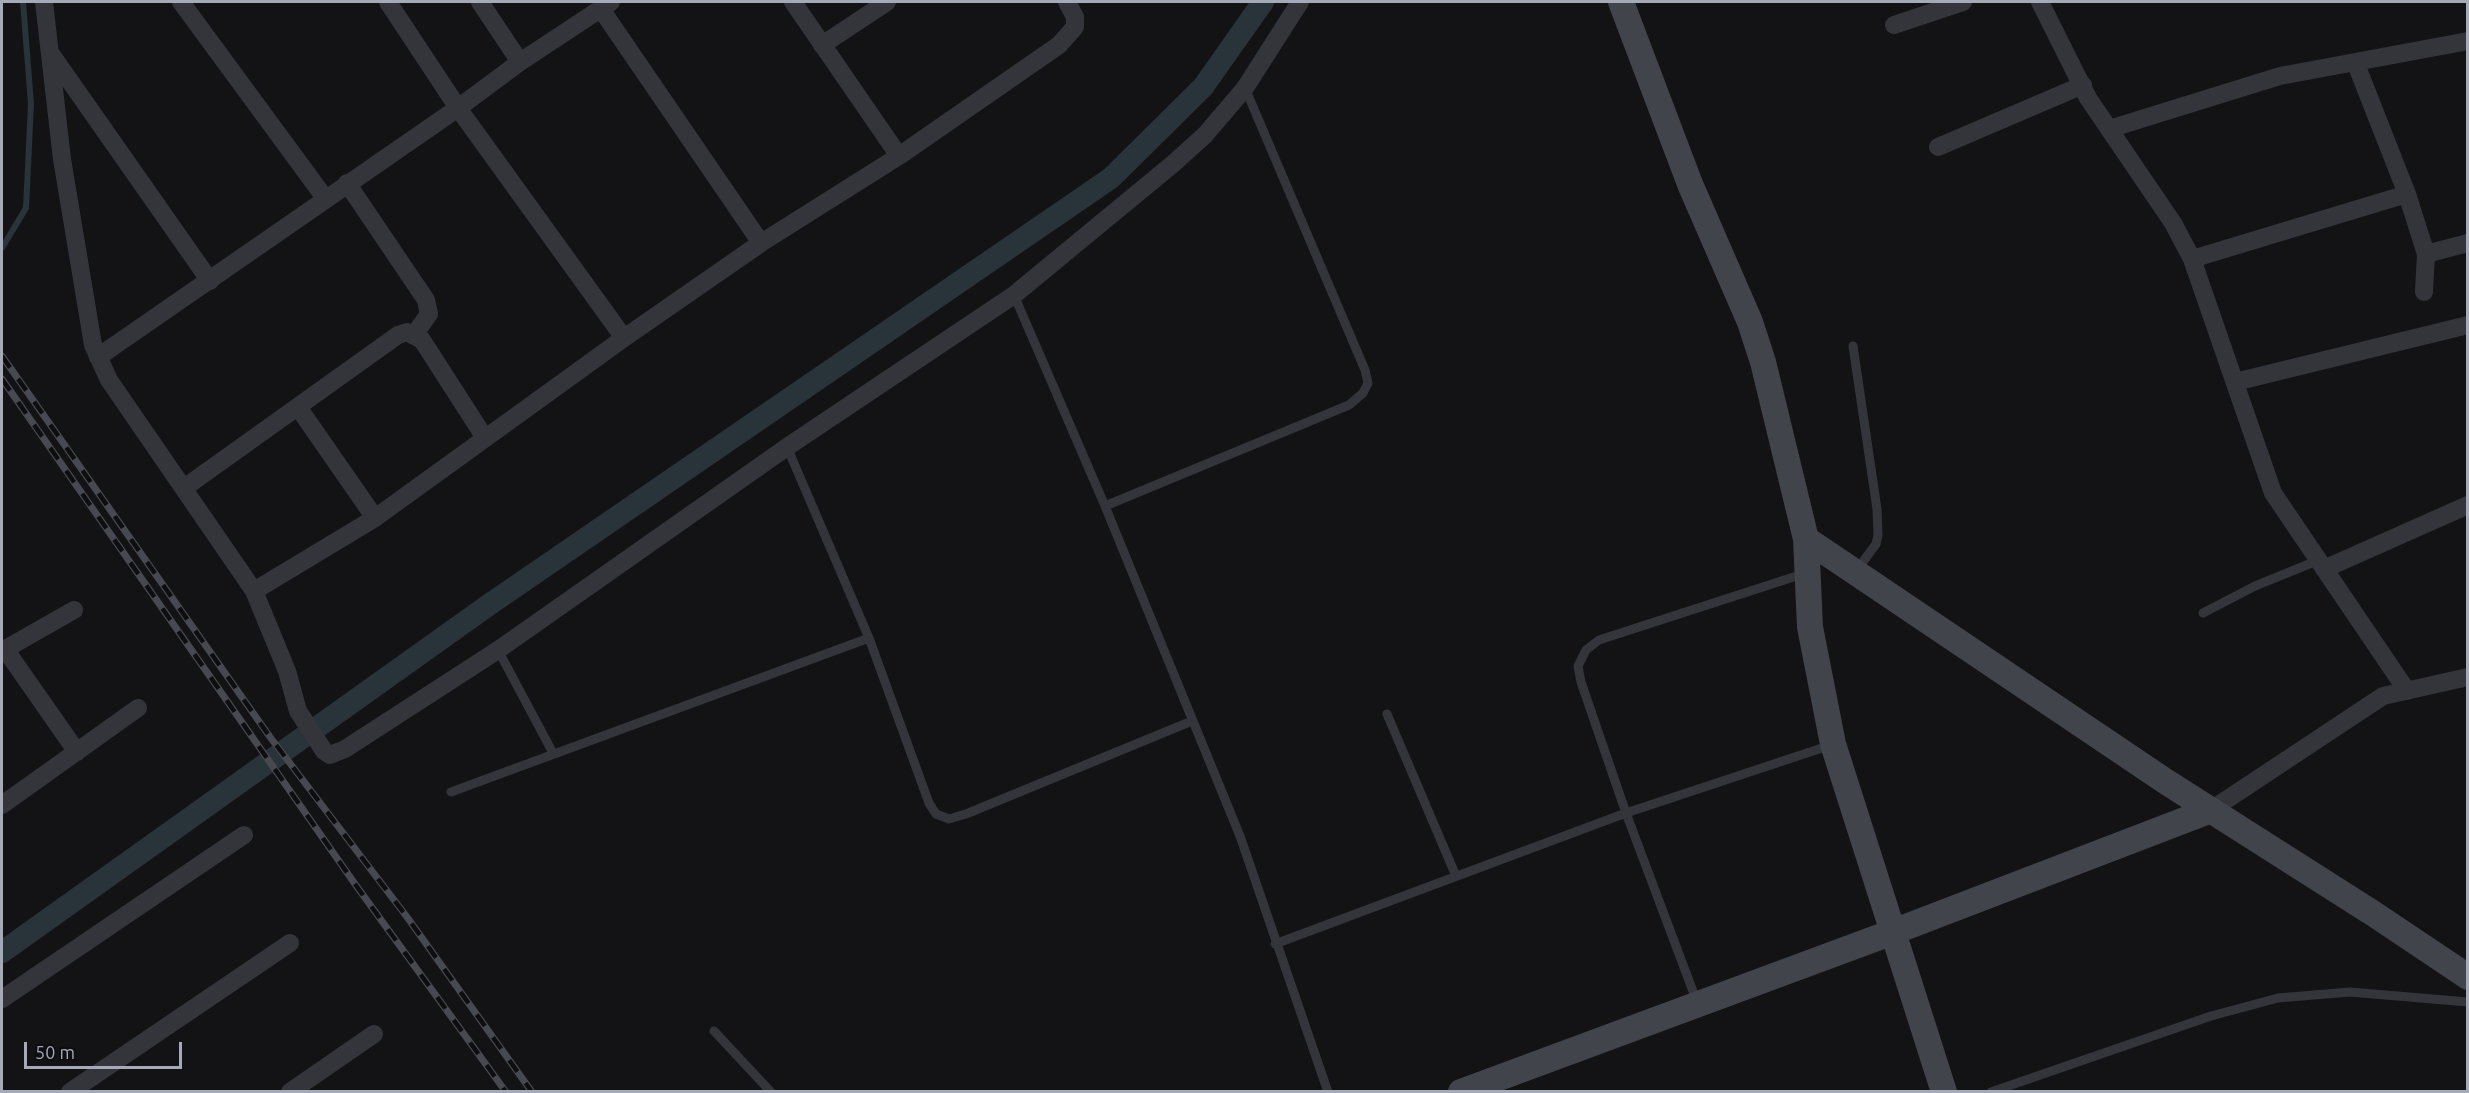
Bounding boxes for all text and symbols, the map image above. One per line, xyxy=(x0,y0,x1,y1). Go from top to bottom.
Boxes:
scale bar xyxy=(27,1030,184,1068)
text: 50 m xyxy=(35,1042,75,1062)

